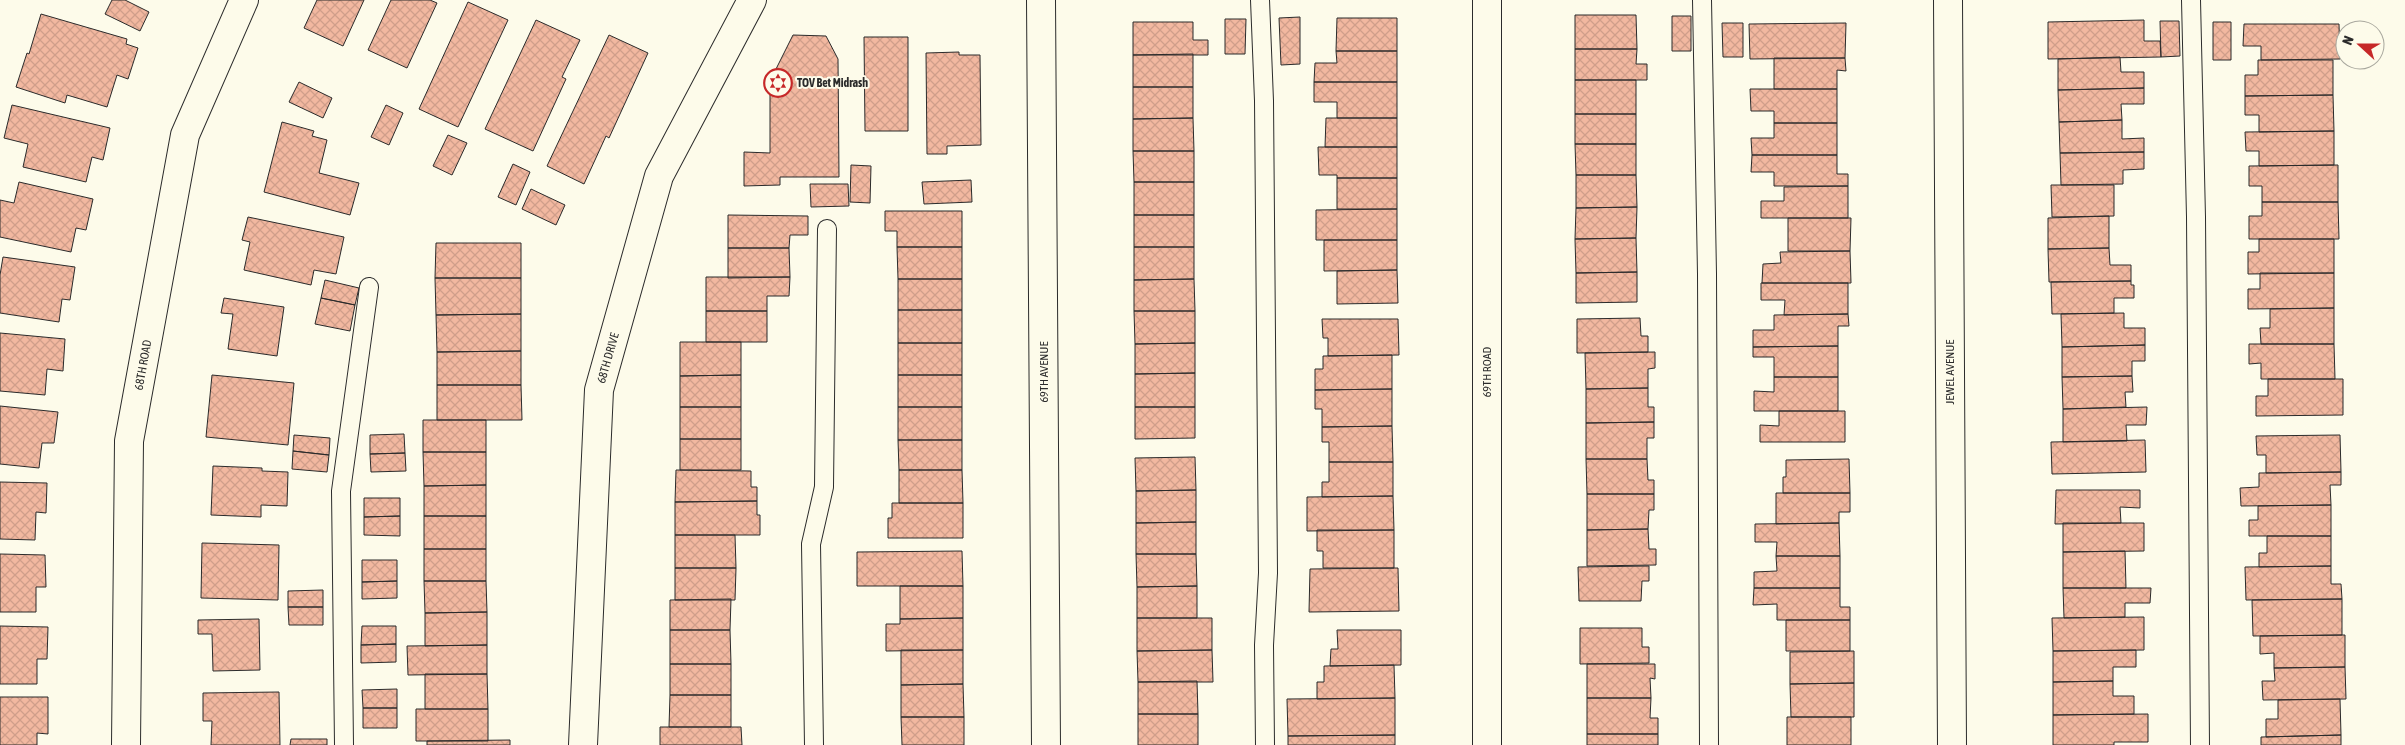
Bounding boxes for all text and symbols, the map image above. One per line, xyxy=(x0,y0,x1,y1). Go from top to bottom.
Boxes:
north arrow xyxy=(2335,20,2385,70)
text: N xyxy=(2339,34,2357,47)
synagogue icon: TOV Bet Midrash xyxy=(763,68,793,98)
place label: TOV Bet Midrash xyxy=(797,76,868,90)
street label: 68TH DRIVE xyxy=(594,331,622,385)
street label: 68TH ROAD xyxy=(132,339,154,391)
street label: JEWEL AVENUE xyxy=(1943,340,1957,404)
street label: 69TH AVENUE xyxy=(1037,341,1051,403)
street label: 69TH ROAD xyxy=(1480,346,1494,397)

